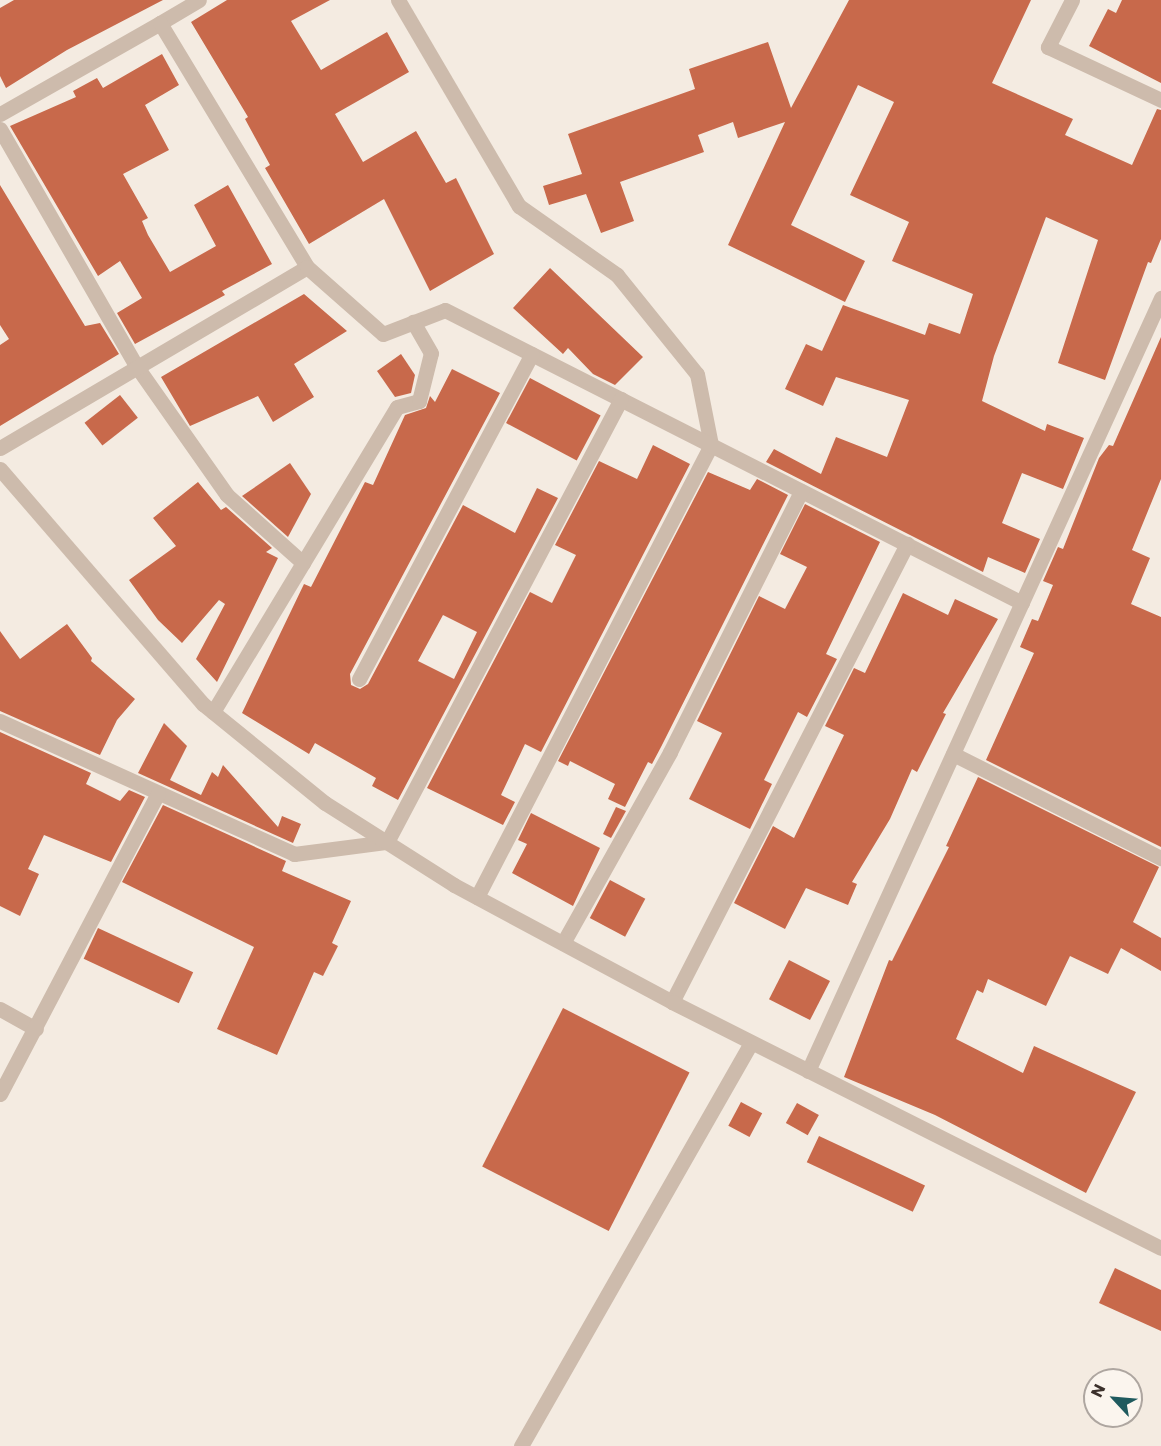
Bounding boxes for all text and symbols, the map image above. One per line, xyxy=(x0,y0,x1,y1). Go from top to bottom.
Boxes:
north arrow xyxy=(1083,1368,1143,1428)
text: N xyxy=(1085,1380,1111,1401)

